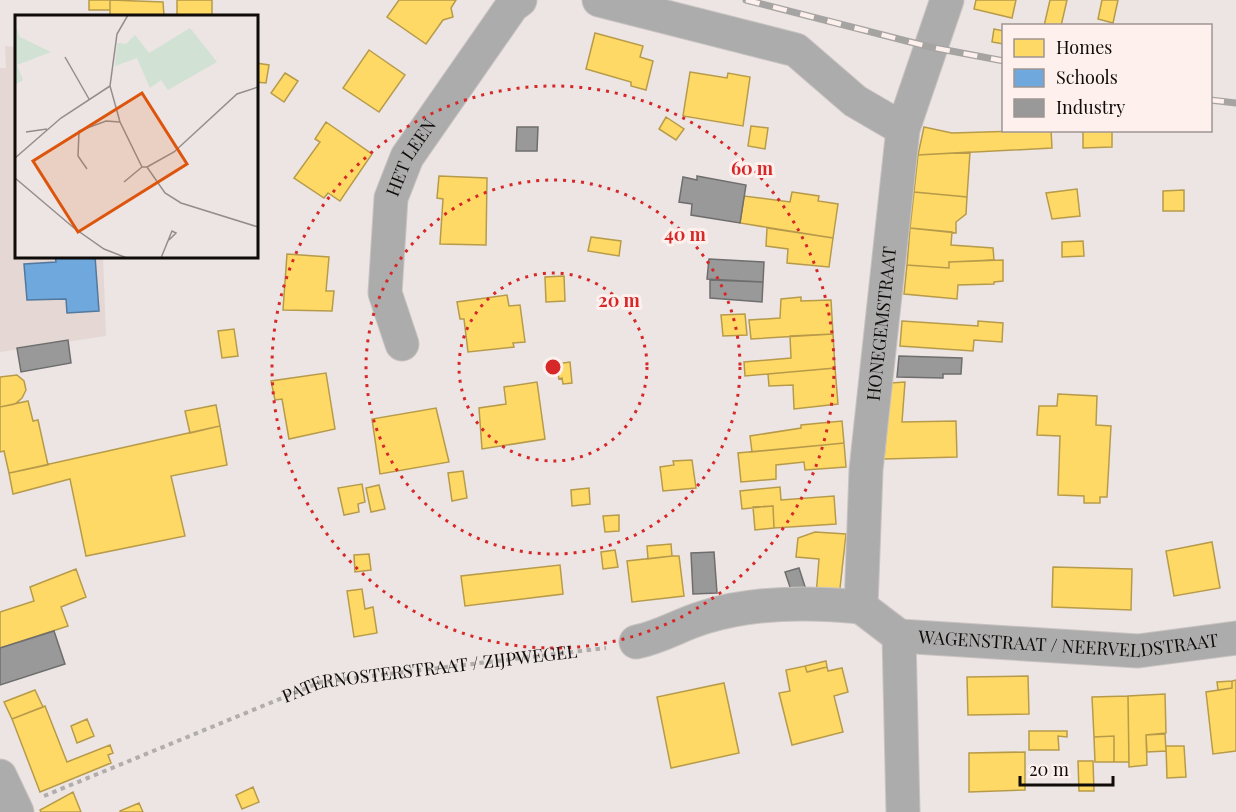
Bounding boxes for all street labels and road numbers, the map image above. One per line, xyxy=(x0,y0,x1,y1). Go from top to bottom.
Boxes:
street label: HET LEEN xyxy=(380,114,441,200)
street label: HONEGEMSTRAAT xyxy=(861,245,901,402)
street label: WAGENSTRAAT / NEERVELDSTRAAT xyxy=(917,624,1220,662)
street label: PATERNOSTERSTRAAT / ZIJPWEGEL xyxy=(278,638,579,708)

